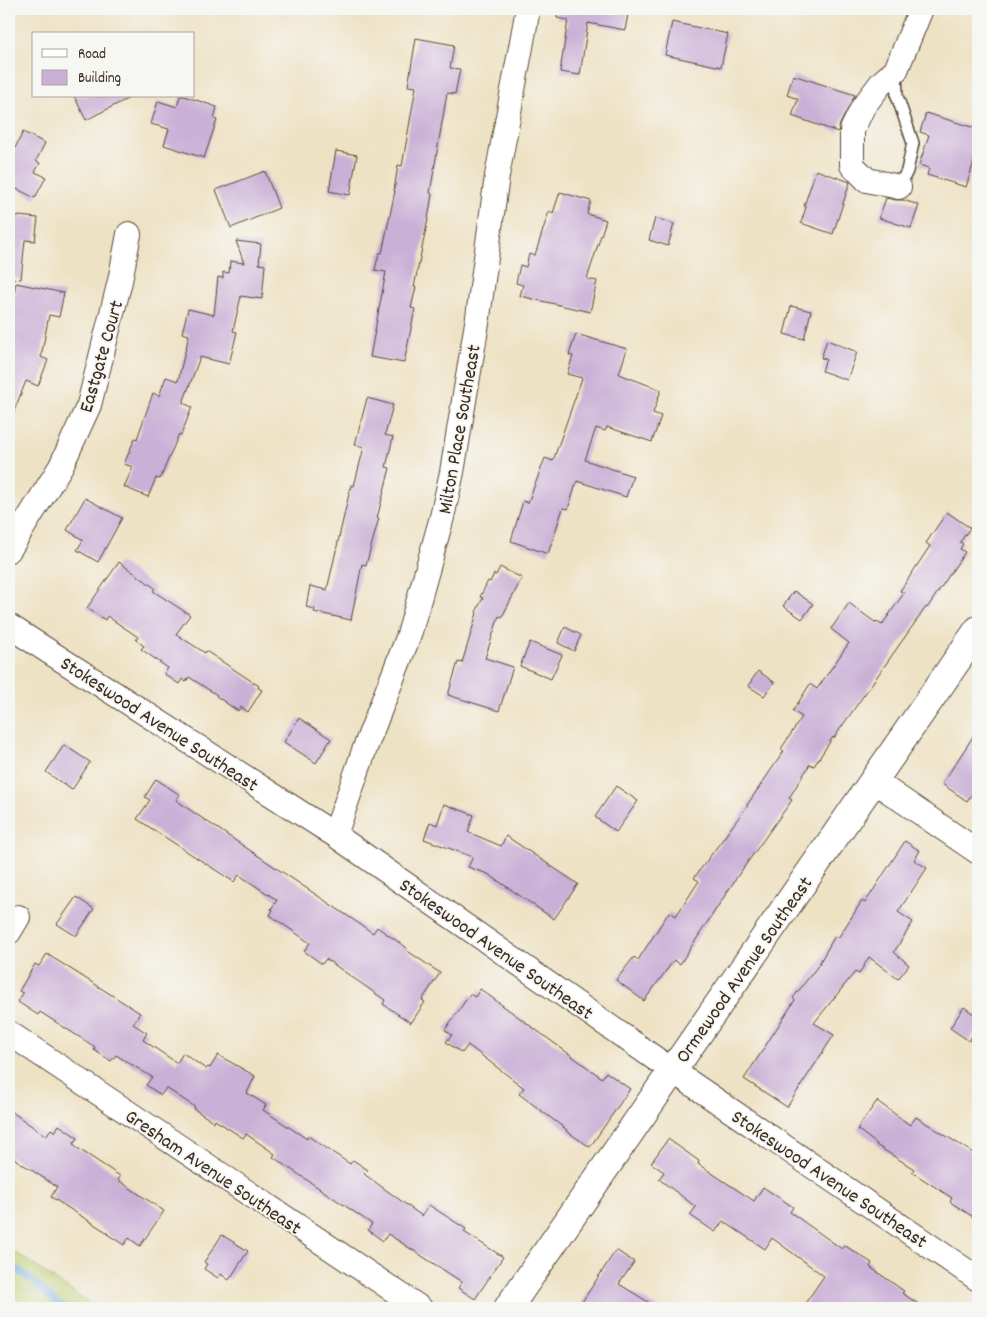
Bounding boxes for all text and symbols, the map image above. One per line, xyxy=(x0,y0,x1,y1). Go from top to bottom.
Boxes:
legend xyxy=(32,32,195,98)
text: Road xyxy=(78,44,106,66)
text: Building xyxy=(78,68,121,90)
street label: Eastgate Court xyxy=(74,298,132,416)
street label: Milton Place Southeast xyxy=(432,343,490,517)
street label: Stokeswood Avenue Southeast xyxy=(54,651,263,800)
street label: Ormewood Avenue Southeast xyxy=(670,872,821,1070)
street label: Stokeswood Avenue Southeast xyxy=(393,873,598,1028)
street label: Gresham Avenue Southeast xyxy=(118,1104,306,1243)
street label: Stokeswood Avenue Southeast xyxy=(725,1104,932,1257)

